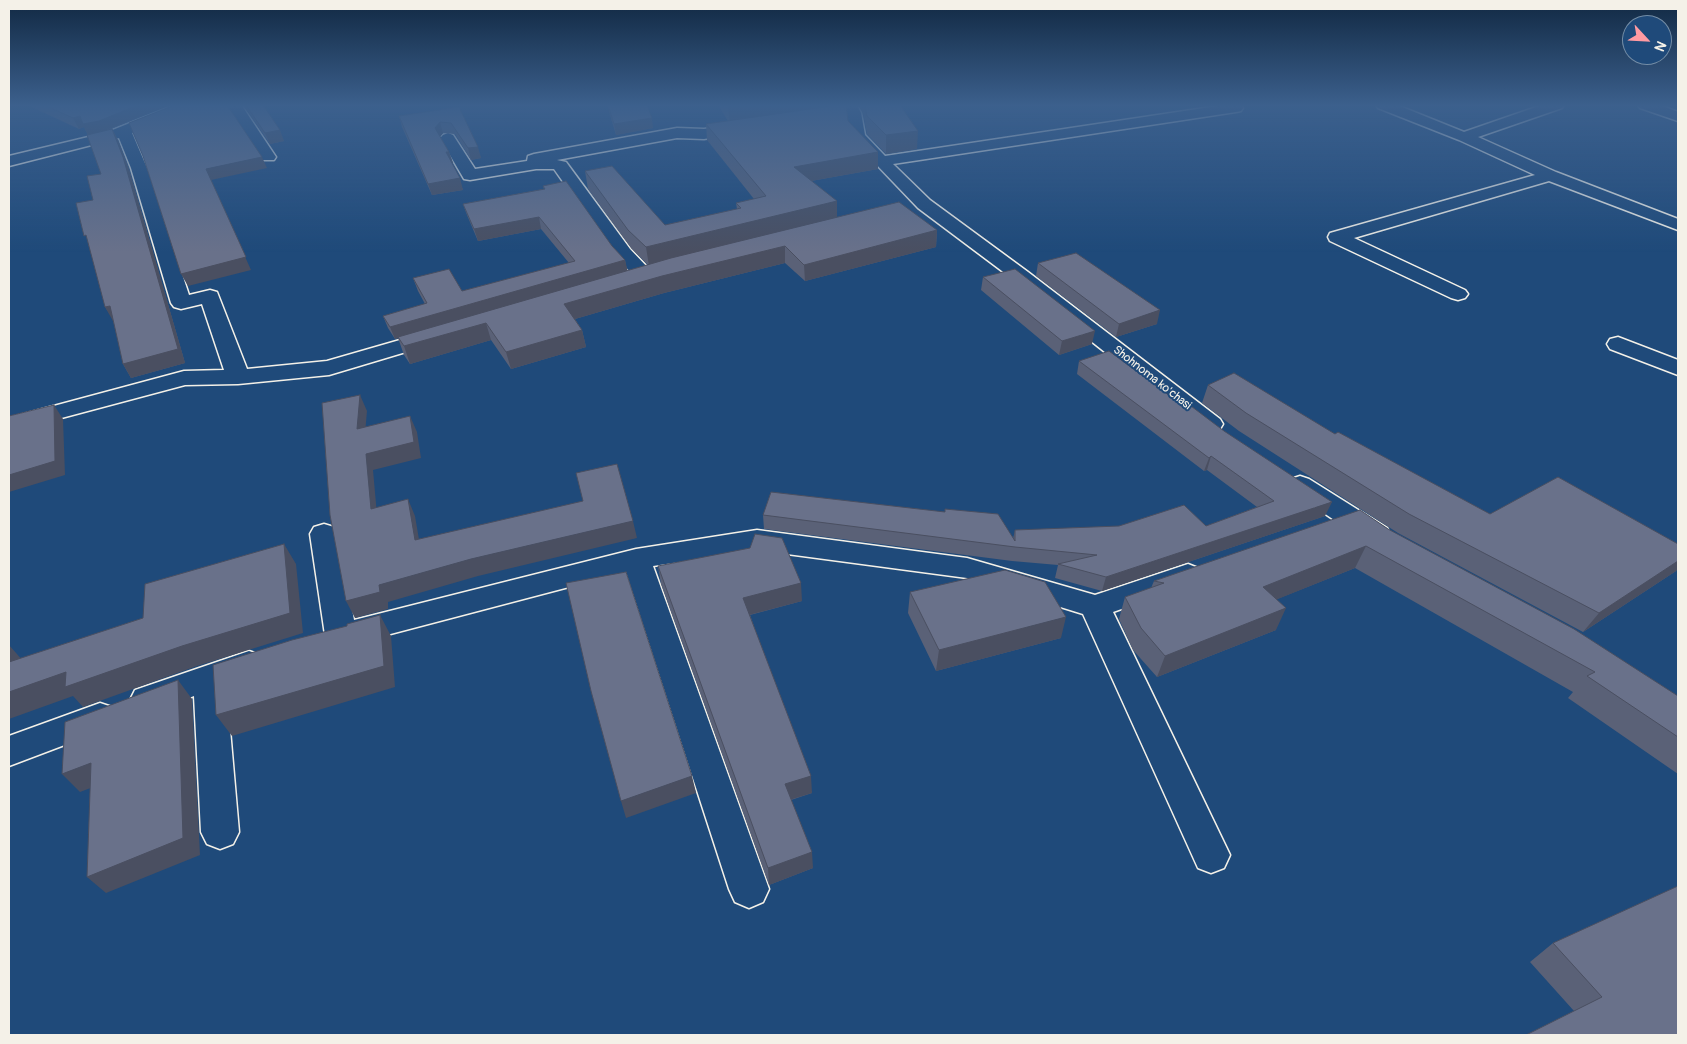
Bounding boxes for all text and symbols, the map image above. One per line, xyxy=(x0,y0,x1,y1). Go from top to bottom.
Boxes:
north arrow xyxy=(1622,15,1672,65)
text: N xyxy=(1650,38,1670,54)
street label: Shohnoma ko'chasi xyxy=(1110,343,1194,413)

